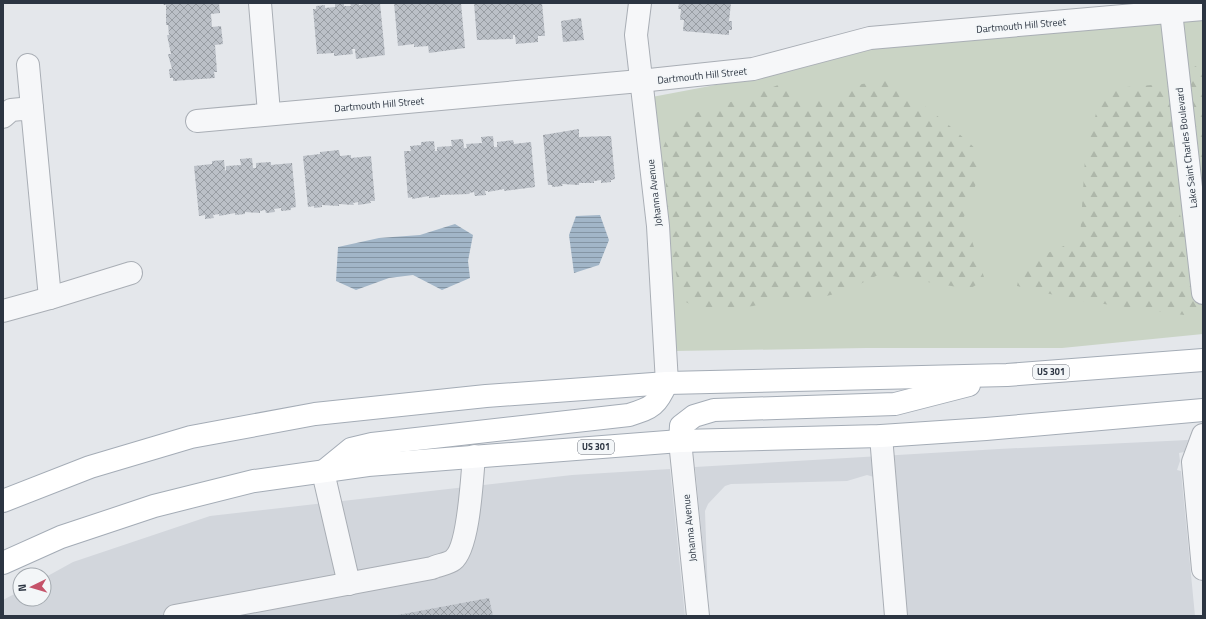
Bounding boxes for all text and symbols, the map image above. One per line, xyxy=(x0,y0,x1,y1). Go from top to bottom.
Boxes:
street label: Dartmouth Hill Street xyxy=(976,14,1067,37)
street label: Dartmouth Hill Street xyxy=(657,63,748,88)
street label: Lake Saint Charles Boulevard xyxy=(1172,87,1201,209)
street label: Dartmouth Hill Street xyxy=(334,93,425,116)
street label: Johanna Avenue xyxy=(643,158,666,227)
road number: US 301 xyxy=(1033,365,1069,379)
road number: US 301 xyxy=(578,440,614,454)
street label: Johanna Avenue xyxy=(678,493,700,562)
north arrow xyxy=(12,567,52,607)
text: N xyxy=(14,583,30,592)

